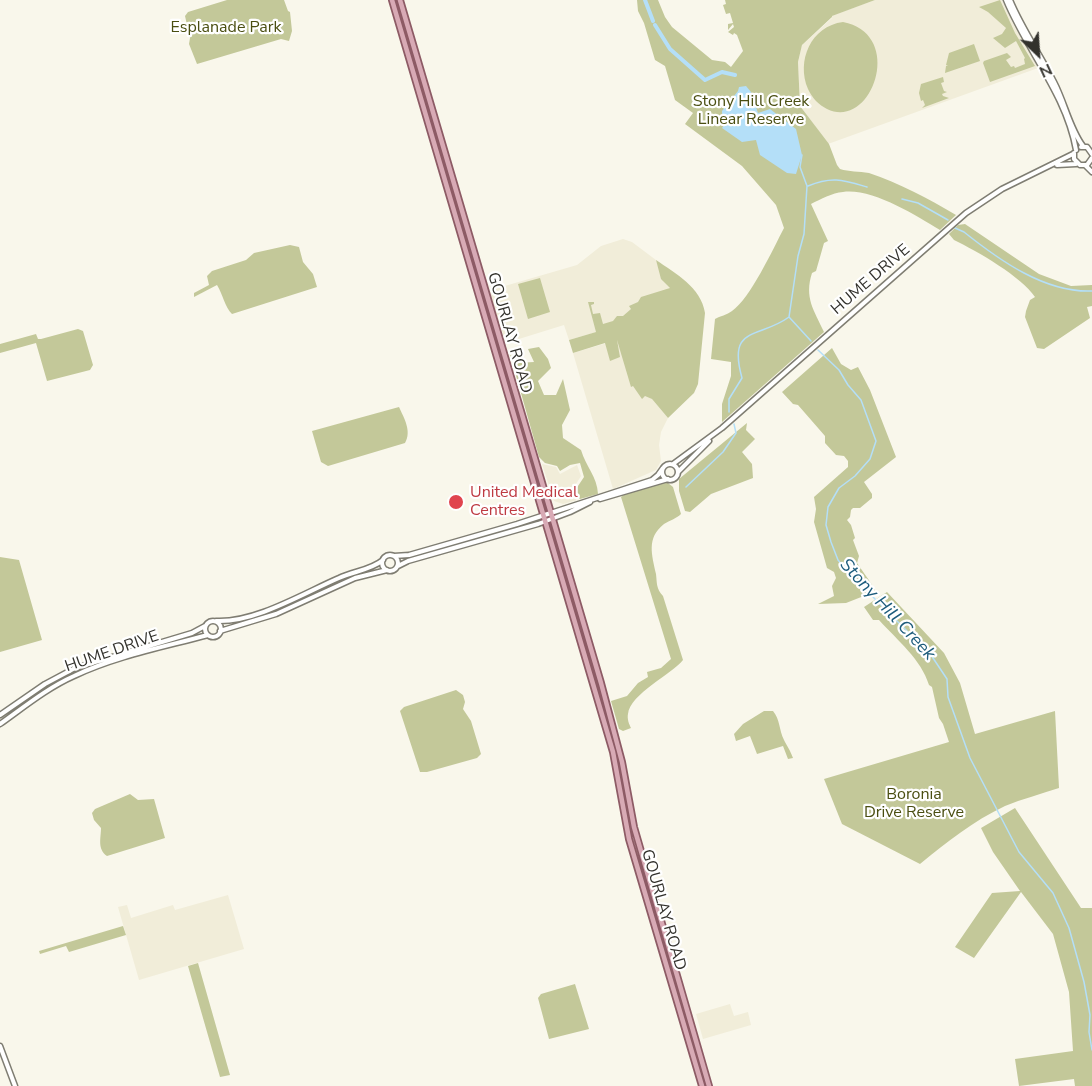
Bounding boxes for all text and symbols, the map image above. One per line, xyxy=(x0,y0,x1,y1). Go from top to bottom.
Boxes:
park label: Esplanade Park xyxy=(171,18,281,38)
north arrow xyxy=(1008,24,1068,84)
text: N xyxy=(1036,58,1056,83)
park label: Stony Hill Creek Linear Reserve xyxy=(693,92,809,130)
street label: HUME DRIVE xyxy=(828,241,914,319)
street label: GOURLAY ROAD xyxy=(483,270,535,396)
place label: United Medical Centres xyxy=(470,483,578,521)
marker: United Medical Centres xyxy=(447,493,465,511)
water label: Stony Hill Creek xyxy=(834,555,940,665)
street label: HUME DRIVE xyxy=(63,627,161,677)
park label: Boronia Drive Reserve xyxy=(864,785,964,823)
street label: GOURLAY ROAD xyxy=(637,847,689,973)

